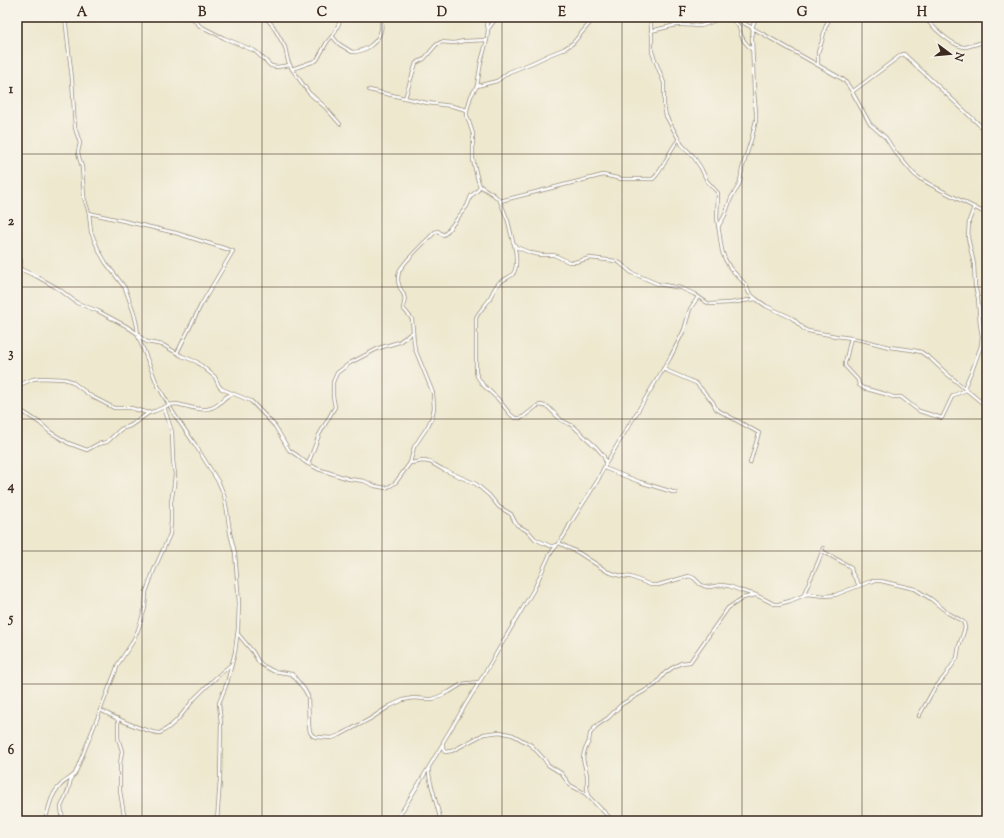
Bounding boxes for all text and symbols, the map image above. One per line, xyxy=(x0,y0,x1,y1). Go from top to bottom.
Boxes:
text: A xyxy=(77,4,88,22)
text: B xyxy=(198,4,207,22)
text: C xyxy=(317,4,327,22)
text: D xyxy=(437,4,447,22)
text: E xyxy=(558,4,566,22)
text: F xyxy=(678,4,686,22)
text: G xyxy=(797,4,808,22)
text: H xyxy=(917,4,928,22)
north arrow xyxy=(930,34,970,74)
text: N xyxy=(950,49,968,63)
text: 1 xyxy=(9,81,14,99)
text: 2 xyxy=(8,213,15,231)
text: 3 xyxy=(8,345,14,363)
text: 4 xyxy=(7,478,15,496)
text: 5 xyxy=(8,610,14,628)
text: 6 xyxy=(8,742,15,760)

